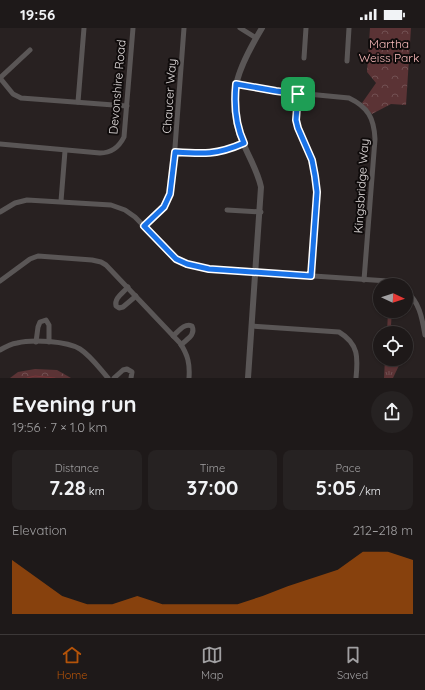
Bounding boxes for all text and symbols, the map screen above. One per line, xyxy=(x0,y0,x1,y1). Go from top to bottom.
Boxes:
text: 19:56 xyxy=(20,5,55,24)
park label: Martha Weiss Park xyxy=(359,36,419,65)
street label: Devonshire Road xyxy=(105,39,129,135)
street label: Chaucer Way xyxy=(159,58,179,134)
pin xyxy=(281,77,315,111)
icon: arrive xyxy=(287,83,309,105)
street label: Kingsbridge Way xyxy=(350,138,372,234)
north arrow xyxy=(373,278,413,318)
map controls xyxy=(373,278,413,366)
button: locate xyxy=(373,326,413,366)
text: Evening run xyxy=(12,390,137,418)
button: share xyxy=(371,391,413,433)
text: 19:56 · 7 × 1.0 km xyxy=(12,419,107,435)
text: Distance xyxy=(55,461,99,475)
text: Time xyxy=(200,461,225,475)
text: Pace xyxy=(336,461,361,475)
text: 7.28 xyxy=(49,475,86,500)
text: 37:00 xyxy=(187,475,238,500)
text: 5:05 xyxy=(315,475,356,500)
text: km xyxy=(86,484,105,498)
text: /km xyxy=(356,484,381,498)
text: Elevation xyxy=(12,522,67,538)
text: 212–218 m xyxy=(353,522,413,538)
tab: Home xyxy=(57,644,88,682)
tab: Map xyxy=(201,644,223,682)
tab: Saved xyxy=(337,644,368,682)

